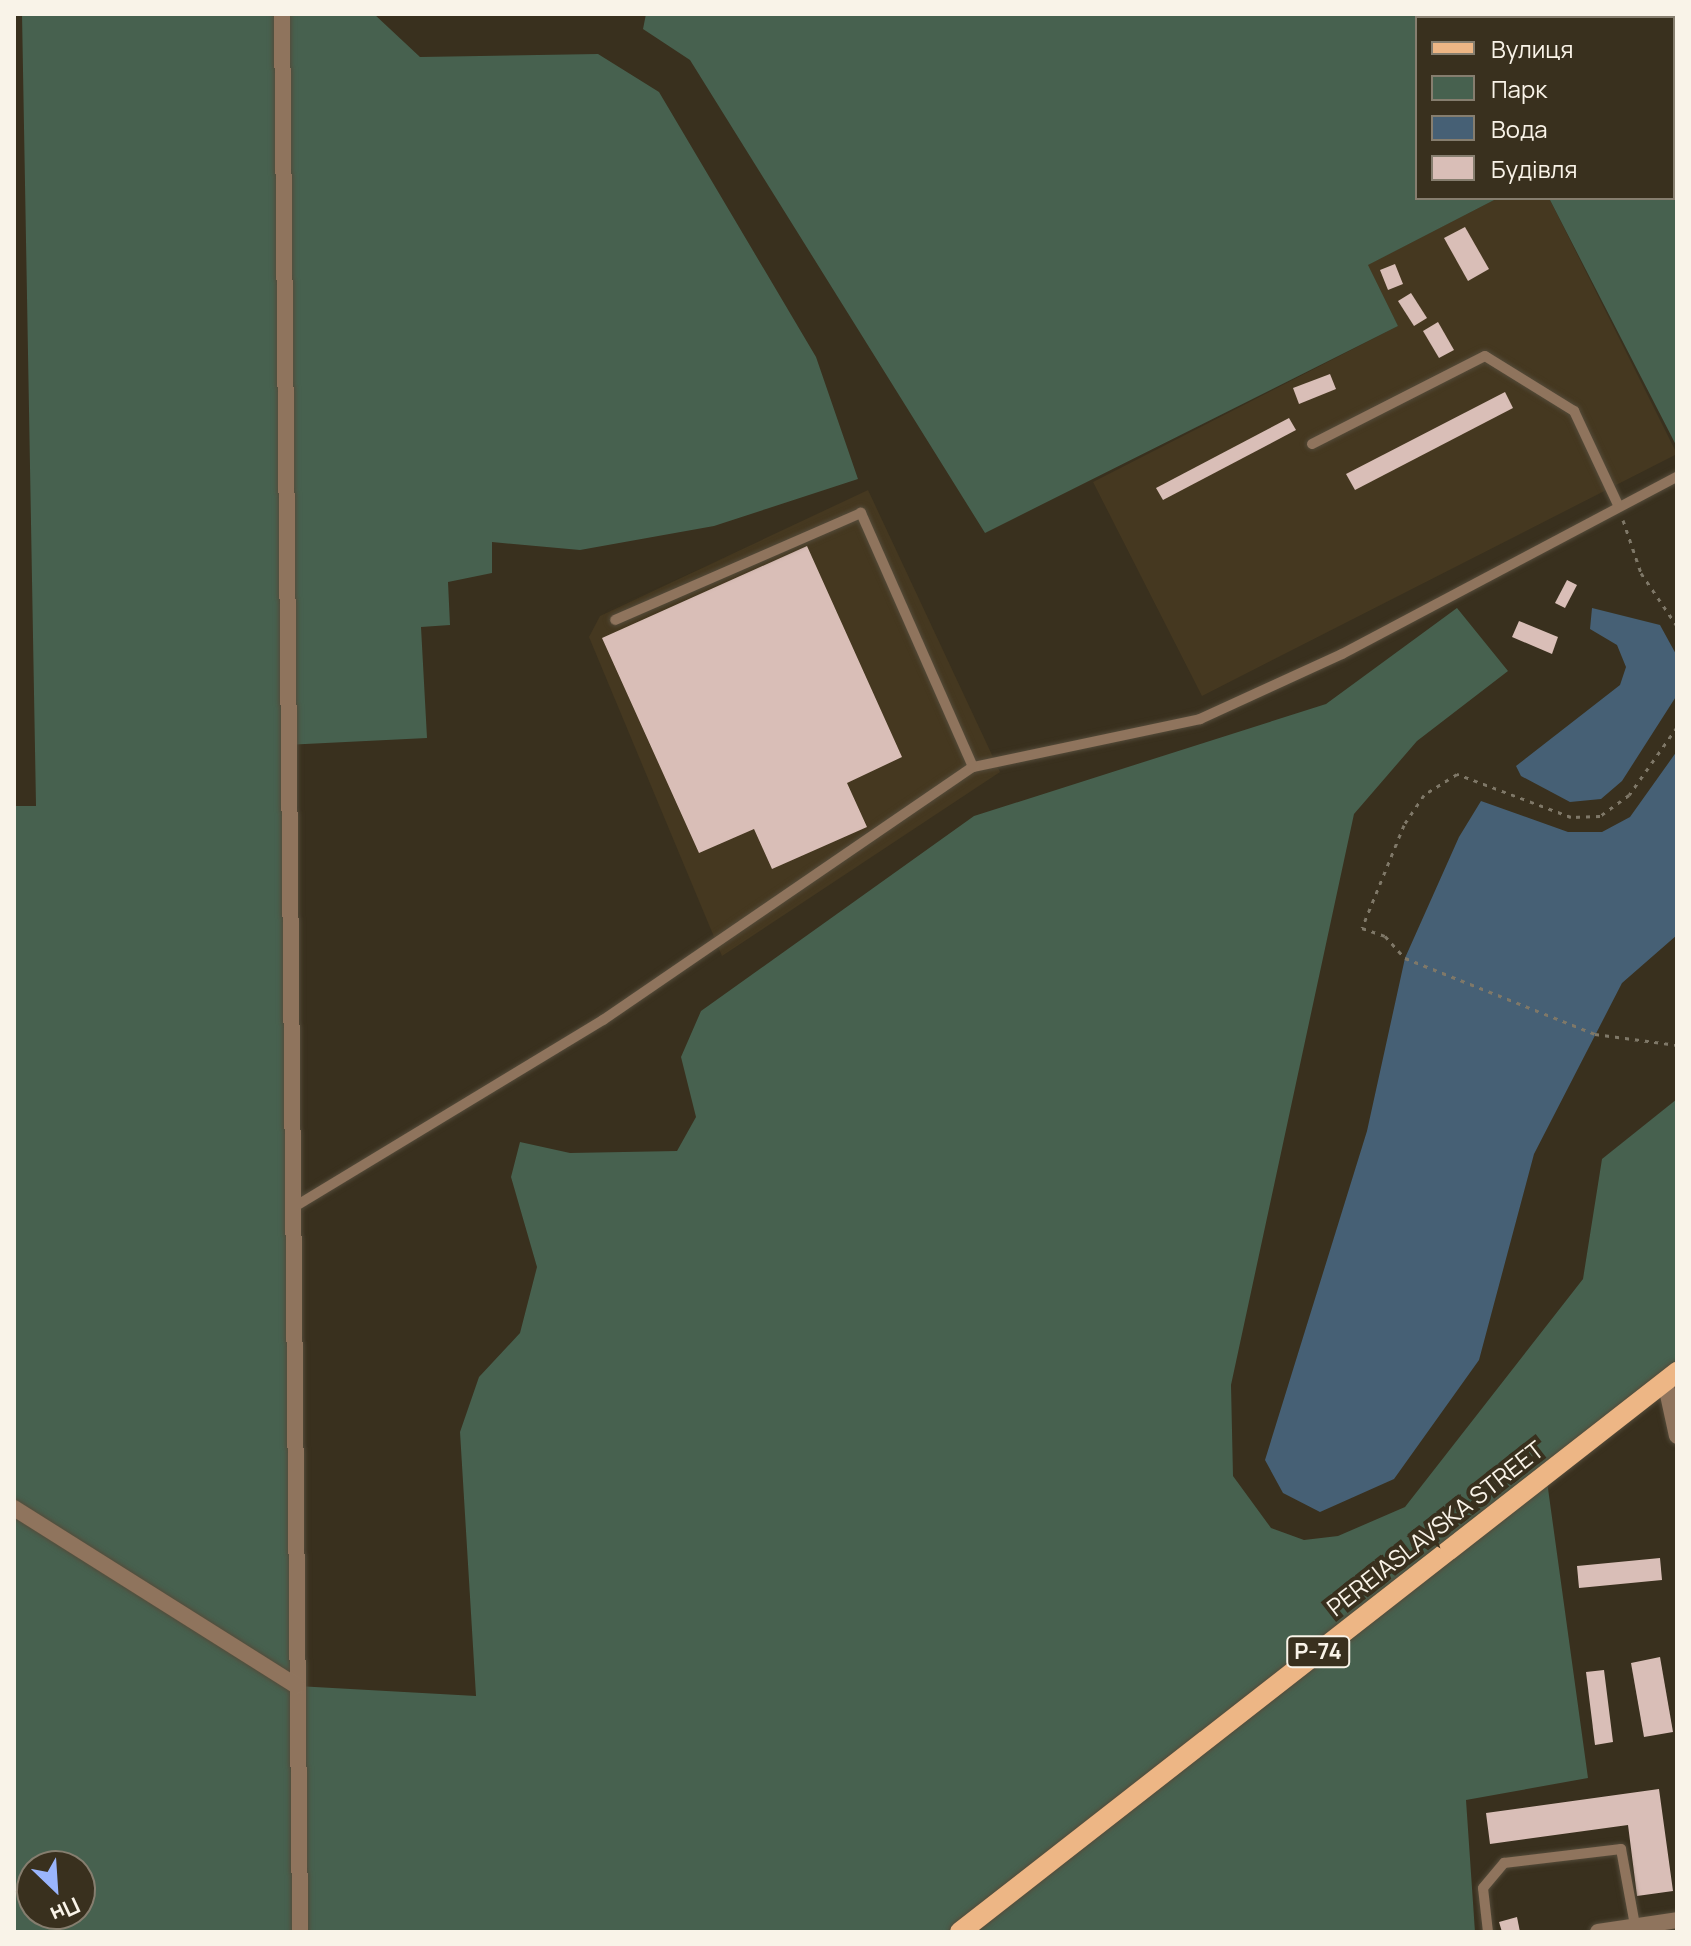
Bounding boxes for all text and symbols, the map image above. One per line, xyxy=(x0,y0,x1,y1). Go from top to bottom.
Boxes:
legend xyxy=(1415,16,1675,200)
text: Вулиця xyxy=(1491,32,1573,65)
text: Парк xyxy=(1491,72,1547,105)
text: Вода xyxy=(1491,112,1548,145)
text: Будівля xyxy=(1491,152,1578,185)
street label: PEREIASLAVSKA STREET xyxy=(1321,1435,1549,1621)
road number: Р-74 xyxy=(1286,1634,1350,1670)
north arrow xyxy=(16,1850,96,1930)
text: Пн xyxy=(46,1890,85,1930)

